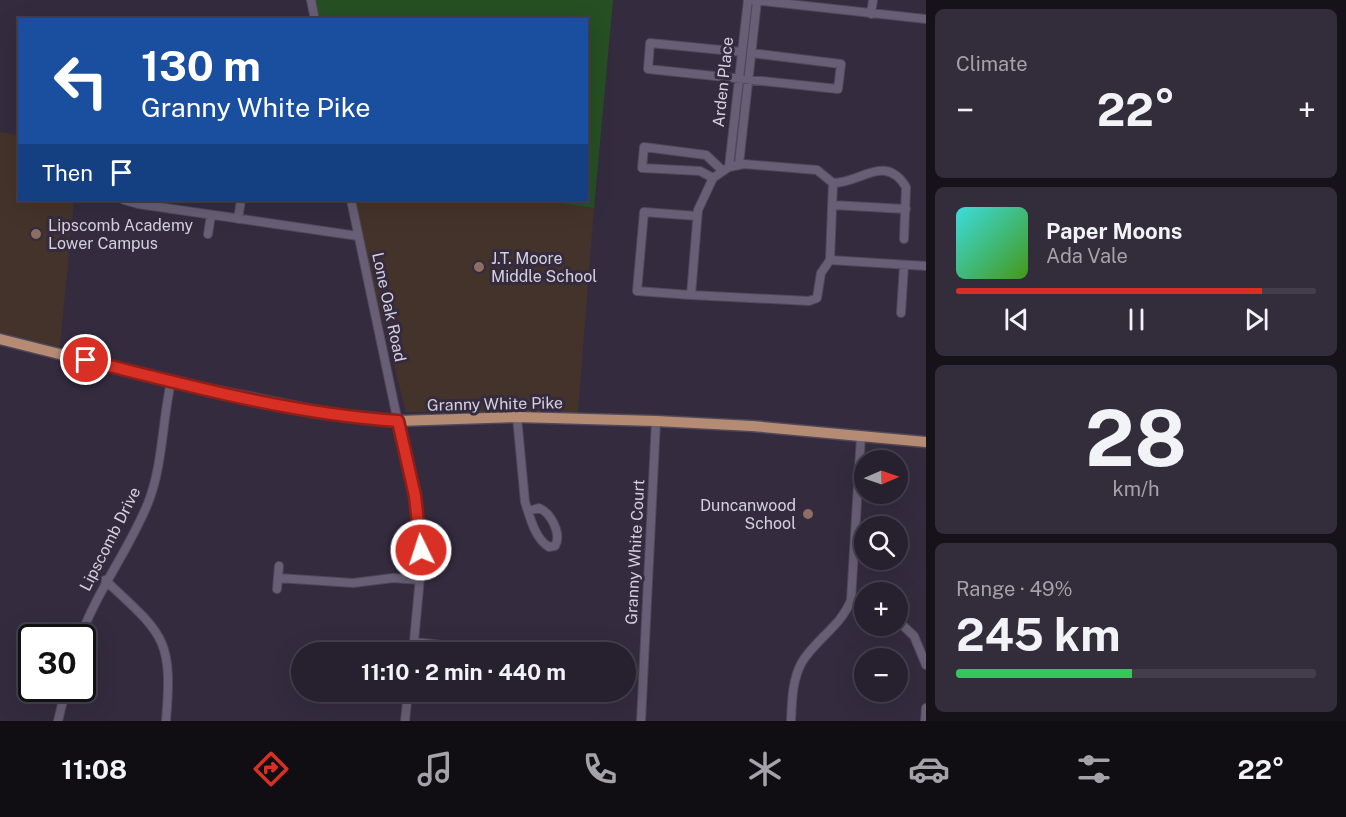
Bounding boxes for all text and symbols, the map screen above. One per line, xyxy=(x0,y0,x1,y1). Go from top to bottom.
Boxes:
street label: Arden Place xyxy=(709,36,737,128)
text: 130 m xyxy=(141,41,261,90)
icon: left xyxy=(42,42,120,120)
text: Climate xyxy=(956,52,1028,76)
text: 22° xyxy=(1097,83,1175,136)
text: Granny White Pike xyxy=(141,91,370,123)
text: − xyxy=(956,91,974,129)
text: + xyxy=(1298,91,1316,129)
icon: arrive xyxy=(105,156,138,189)
text: Then xyxy=(42,160,93,186)
place label: Lipscomb Academy Lower Campus xyxy=(48,216,193,253)
text: Paper Moons xyxy=(1046,218,1182,244)
marker: Lipscomb Academy Lower Campus xyxy=(29,227,43,241)
text: Ada Vale xyxy=(1046,244,1128,268)
place label: J.T. Moore Middle School xyxy=(491,249,597,286)
street label: Lone Oak Road xyxy=(368,251,410,363)
marker: J.T. Moore Middle School xyxy=(472,260,486,274)
icon: previous xyxy=(1000,303,1033,336)
icon: pause xyxy=(1120,303,1153,336)
icon: next xyxy=(1240,303,1273,336)
pin xyxy=(60,334,111,385)
icon: arrive xyxy=(69,343,102,376)
text: 28 xyxy=(1085,392,1187,484)
street label: Granny White Pike xyxy=(427,393,563,415)
north arrow xyxy=(854,450,908,504)
map controls xyxy=(854,450,908,702)
text: km/h xyxy=(1112,477,1160,501)
street label: Granny White Court xyxy=(622,479,648,625)
street label: Lipscomb Drive xyxy=(76,484,144,594)
place label: Duncanwood School xyxy=(700,496,796,533)
marker: Duncanwood School xyxy=(801,507,815,521)
button: search xyxy=(854,516,908,570)
position arrow xyxy=(389,518,453,582)
text: Range · 49% xyxy=(956,577,1073,601)
button: + xyxy=(854,582,908,636)
text: 245 km xyxy=(956,608,1120,661)
speed limit sign: 30 xyxy=(18,624,96,702)
button: − xyxy=(854,648,908,702)
text: 11:10 · 2 min · 440 m xyxy=(361,659,566,685)
icon: directions xyxy=(250,748,292,790)
icon: music xyxy=(414,748,456,790)
icon: phone xyxy=(579,748,621,790)
icon: climate xyxy=(744,748,786,790)
icon: car xyxy=(908,748,950,790)
icon: filters xyxy=(1073,748,1115,790)
text: 11:08 xyxy=(61,753,127,785)
text: 22° xyxy=(1238,753,1285,785)

